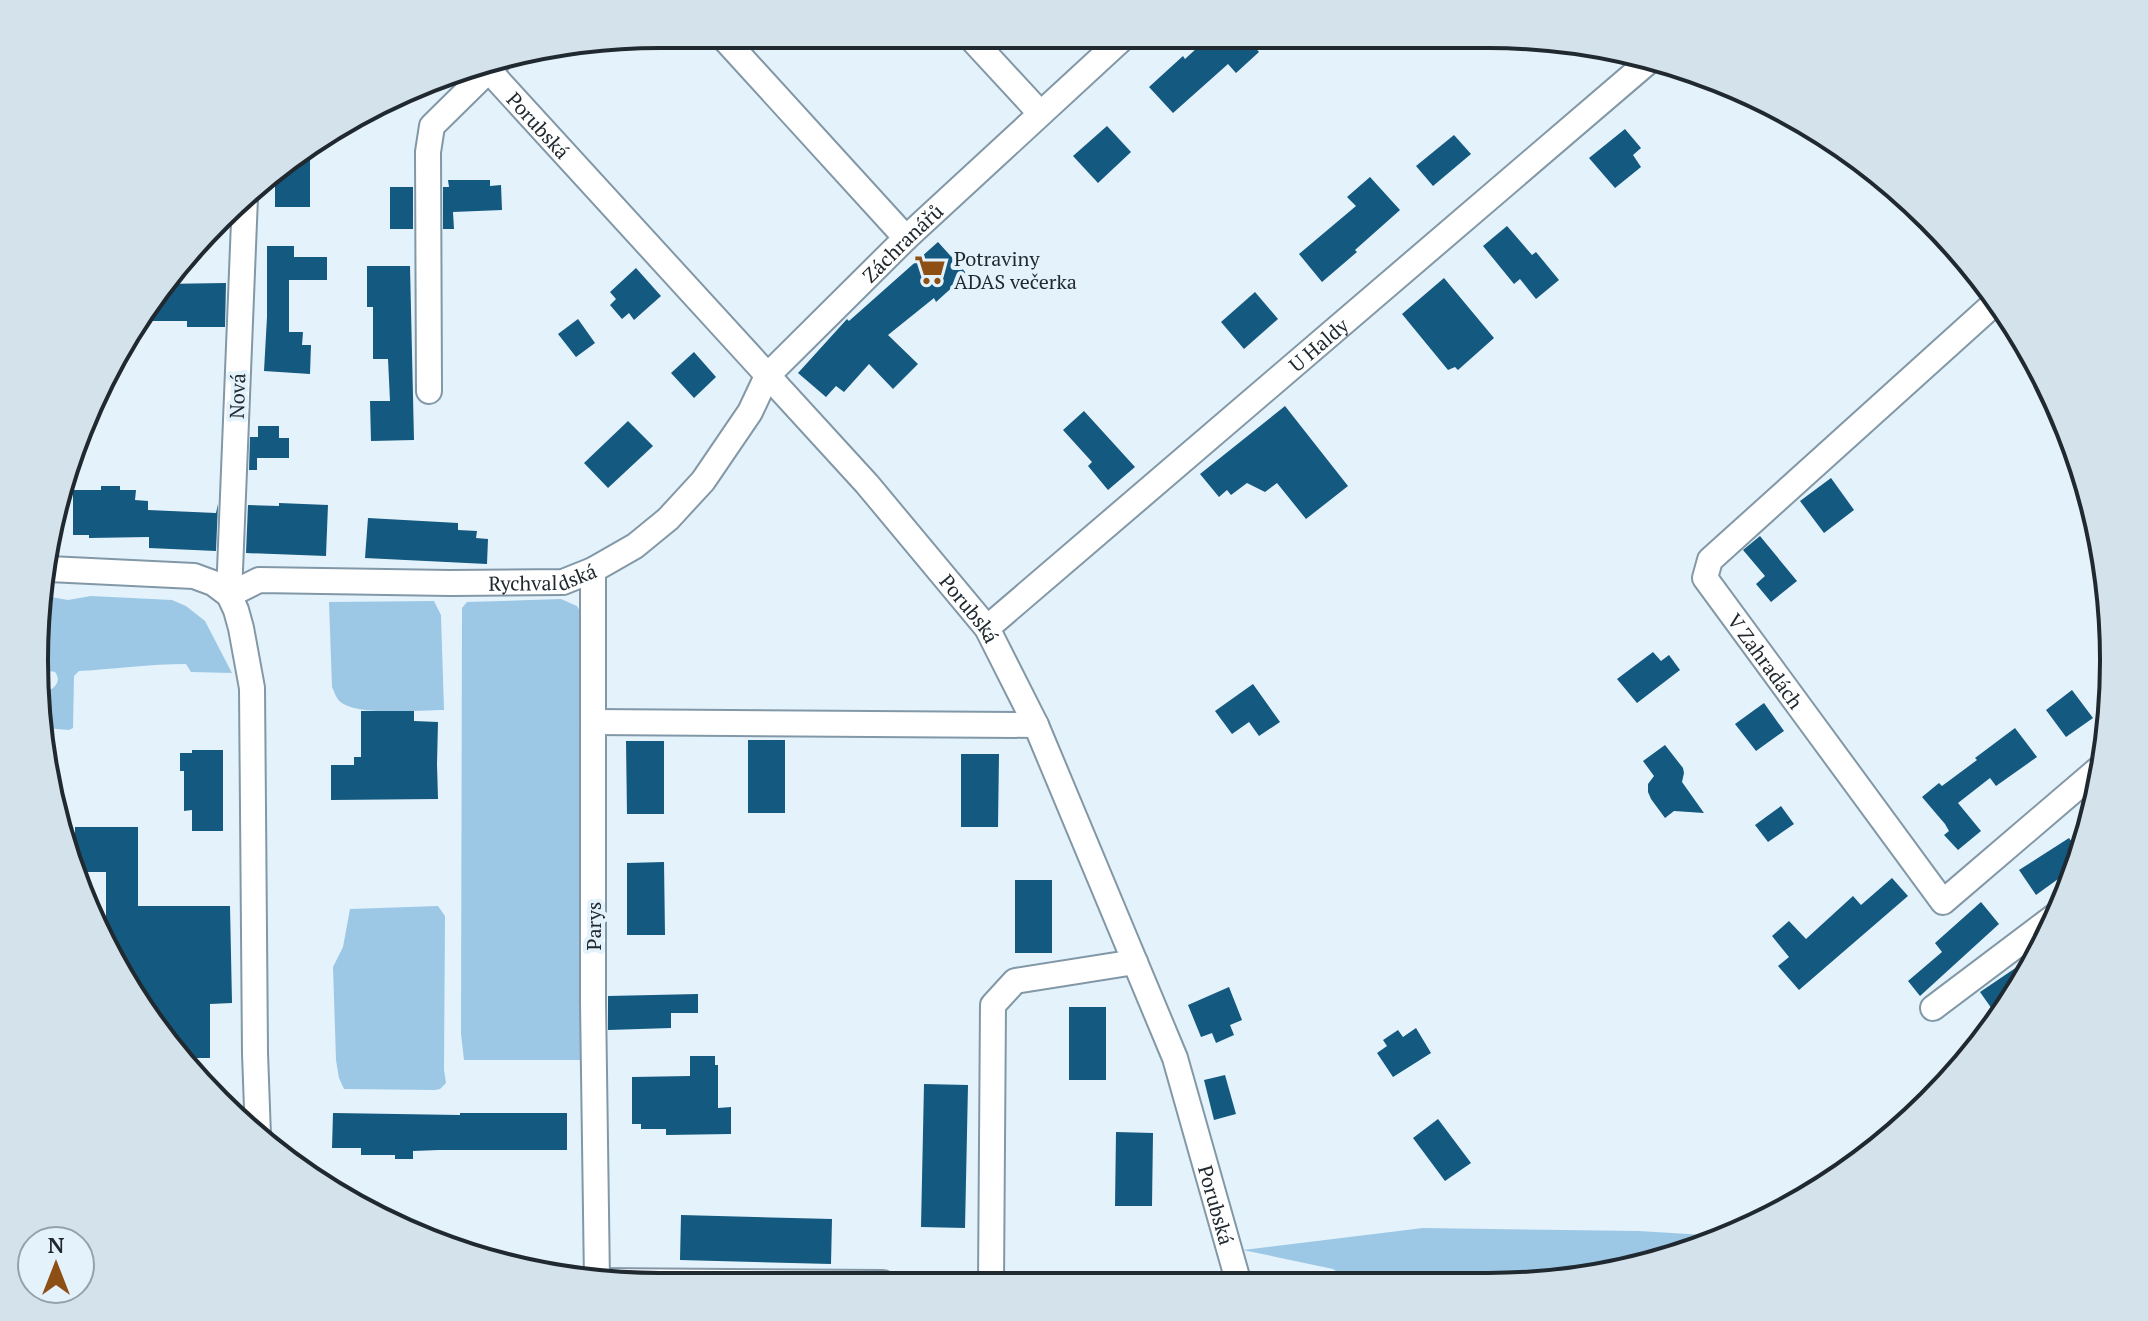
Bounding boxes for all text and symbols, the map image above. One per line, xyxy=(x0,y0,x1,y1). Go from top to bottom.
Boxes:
street label: Porubská xyxy=(501,86,576,164)
street label: Záchranářů xyxy=(856,197,948,288)
place label: Potraviny ADAS večerka xyxy=(954,245,1077,295)
supermarket icon: Potraviny ADAS večerka xyxy=(913,253,947,287)
street label: U Haldy xyxy=(1283,311,1354,377)
street label: Nová xyxy=(223,373,251,419)
street label: Rychvaldská xyxy=(488,557,600,597)
street label: Porubská xyxy=(934,568,1006,647)
street label: V Zahradách xyxy=(1722,608,1810,714)
street label: Parys xyxy=(580,902,607,950)
street label: Porubská xyxy=(1192,1162,1241,1248)
north arrow xyxy=(16,1225,96,1305)
text: N xyxy=(48,1230,65,1259)

